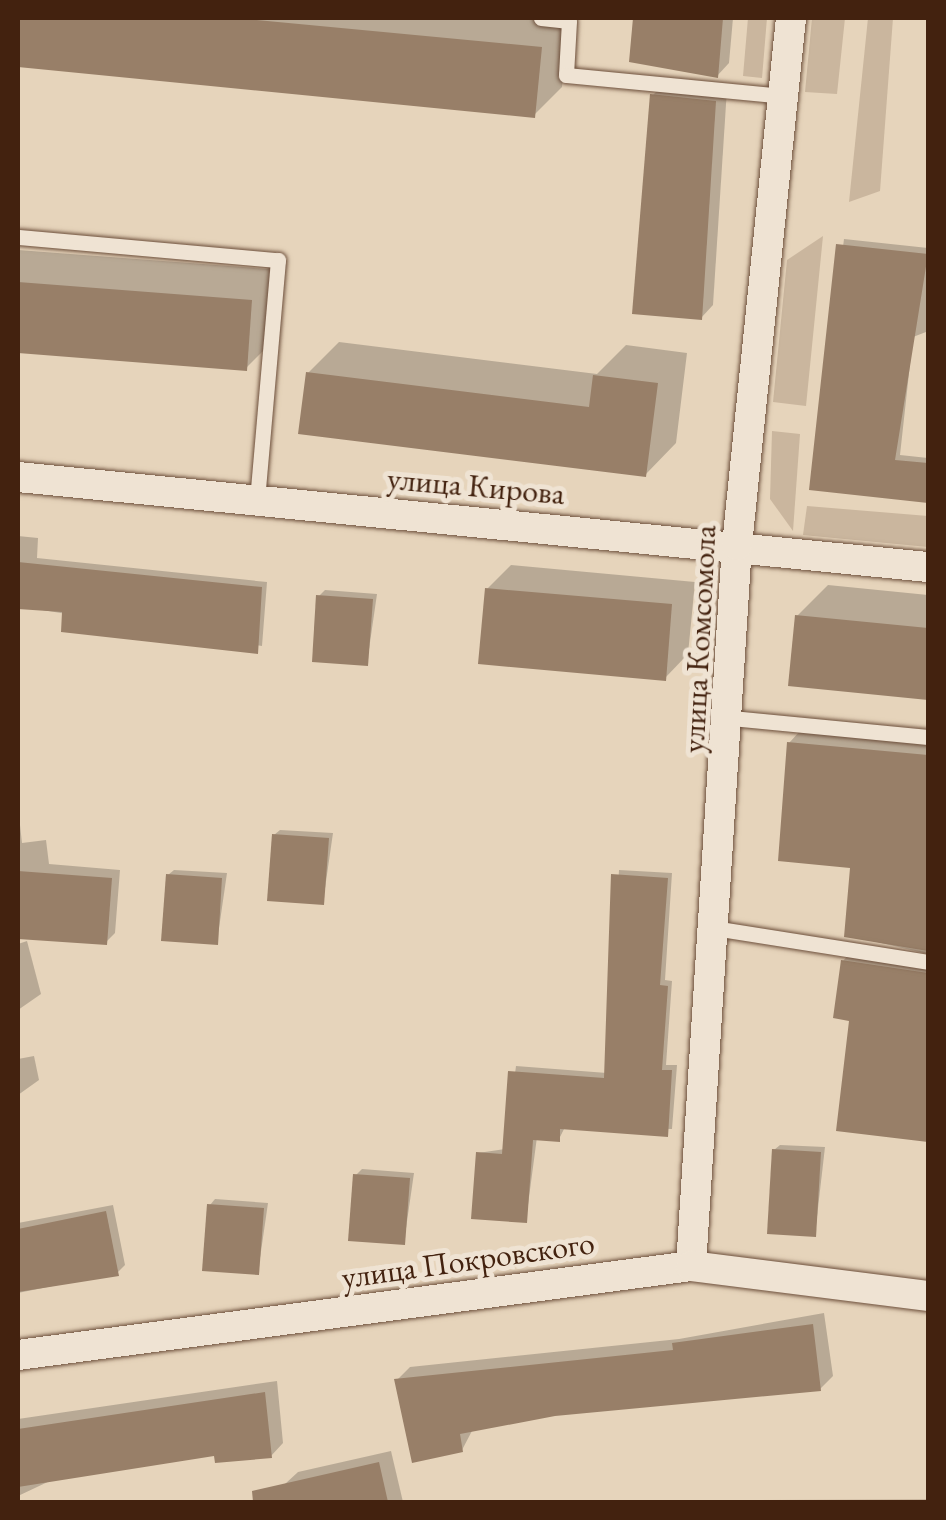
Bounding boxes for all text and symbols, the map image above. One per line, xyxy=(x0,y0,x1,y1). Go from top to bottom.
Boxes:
street label: улица Кирова xyxy=(386,459,566,513)
street label: улица Комсомола xyxy=(674,524,724,754)
street label: улица Покровского xyxy=(339,1223,597,1297)

